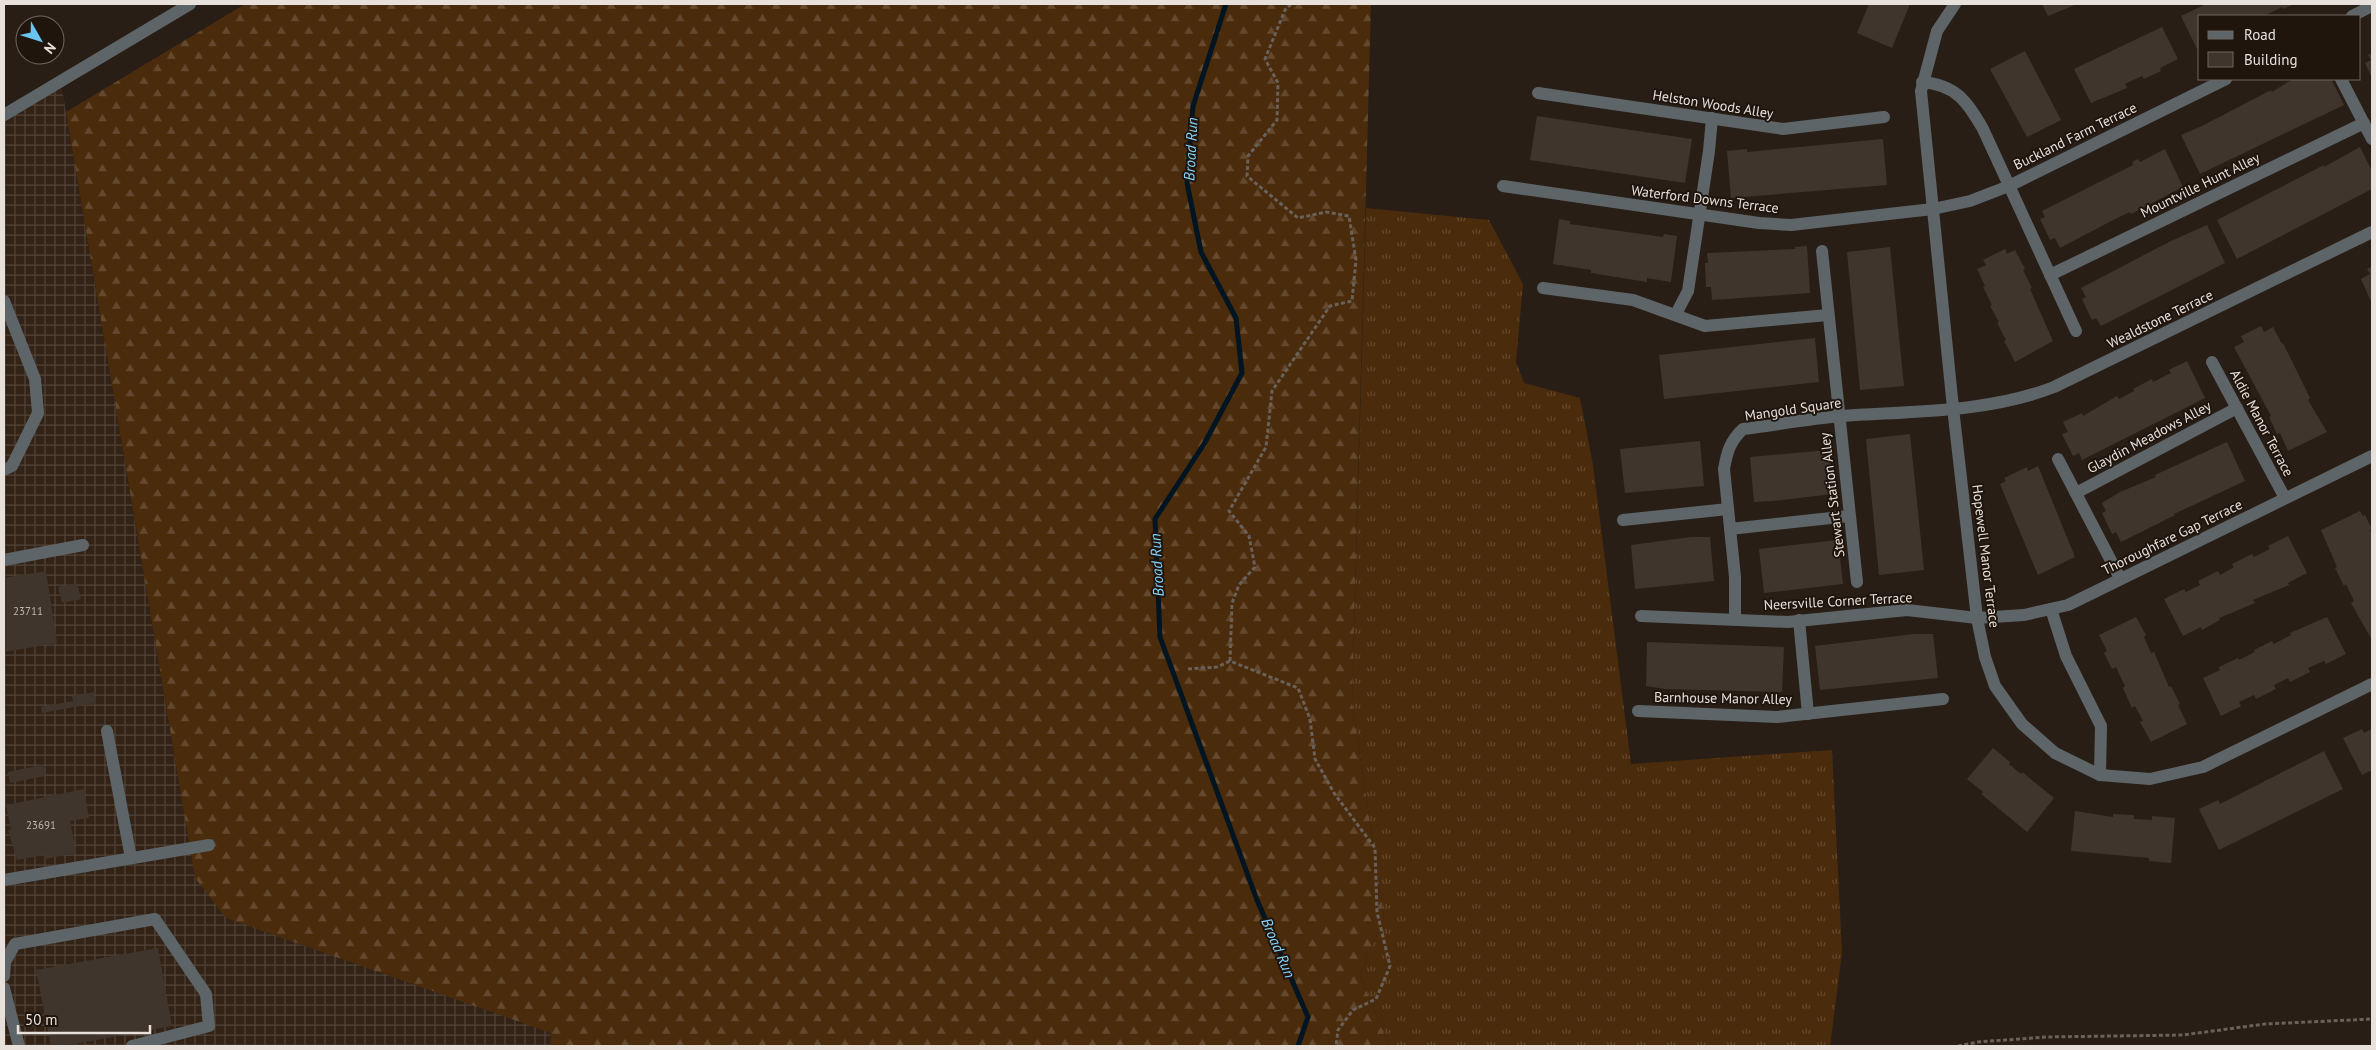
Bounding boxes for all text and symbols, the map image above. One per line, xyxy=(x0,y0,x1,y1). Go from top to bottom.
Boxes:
north arrow xyxy=(15,15,65,65)
legend xyxy=(2198,15,2361,80)
text: Road xyxy=(2244,25,2276,44)
text: N xyxy=(40,39,60,57)
text: Building xyxy=(2244,50,2298,69)
street label: Helston Woods Alley xyxy=(1651,86,1775,123)
street label: Buckland Farm Terrace xyxy=(2010,98,2140,174)
water label: Broad Run xyxy=(1179,117,1202,181)
street label: Mountville Hunt Alley xyxy=(2137,148,2263,222)
street label: Waterford Downs Terrace xyxy=(1630,181,1780,217)
street label: Wealdstone Terrace xyxy=(2104,286,2216,352)
street label: Aldie Manor Terrace xyxy=(2226,367,2298,479)
street label: Mangold Square xyxy=(1744,393,1842,425)
street label: Glaydin Meadows Alley xyxy=(2084,396,2215,477)
street label: Stewart Station Alley xyxy=(1815,431,1849,558)
street label: Hopewell Manor Terrace xyxy=(1968,483,2004,629)
street label: Thoroughfare Gap Terrace xyxy=(2099,495,2245,579)
water label: Broad Run xyxy=(1145,533,1168,597)
street label: Neersville Corner Terrace xyxy=(1763,588,1913,614)
house number: 23711 xyxy=(13,604,43,618)
street label: Barnhouse Manor Alley xyxy=(1654,688,1793,708)
house number: 23691 xyxy=(26,818,56,832)
water label: Broad Run xyxy=(1257,915,1300,981)
scale bar xyxy=(18,1002,150,1034)
text: 50 m xyxy=(25,1010,58,1029)

